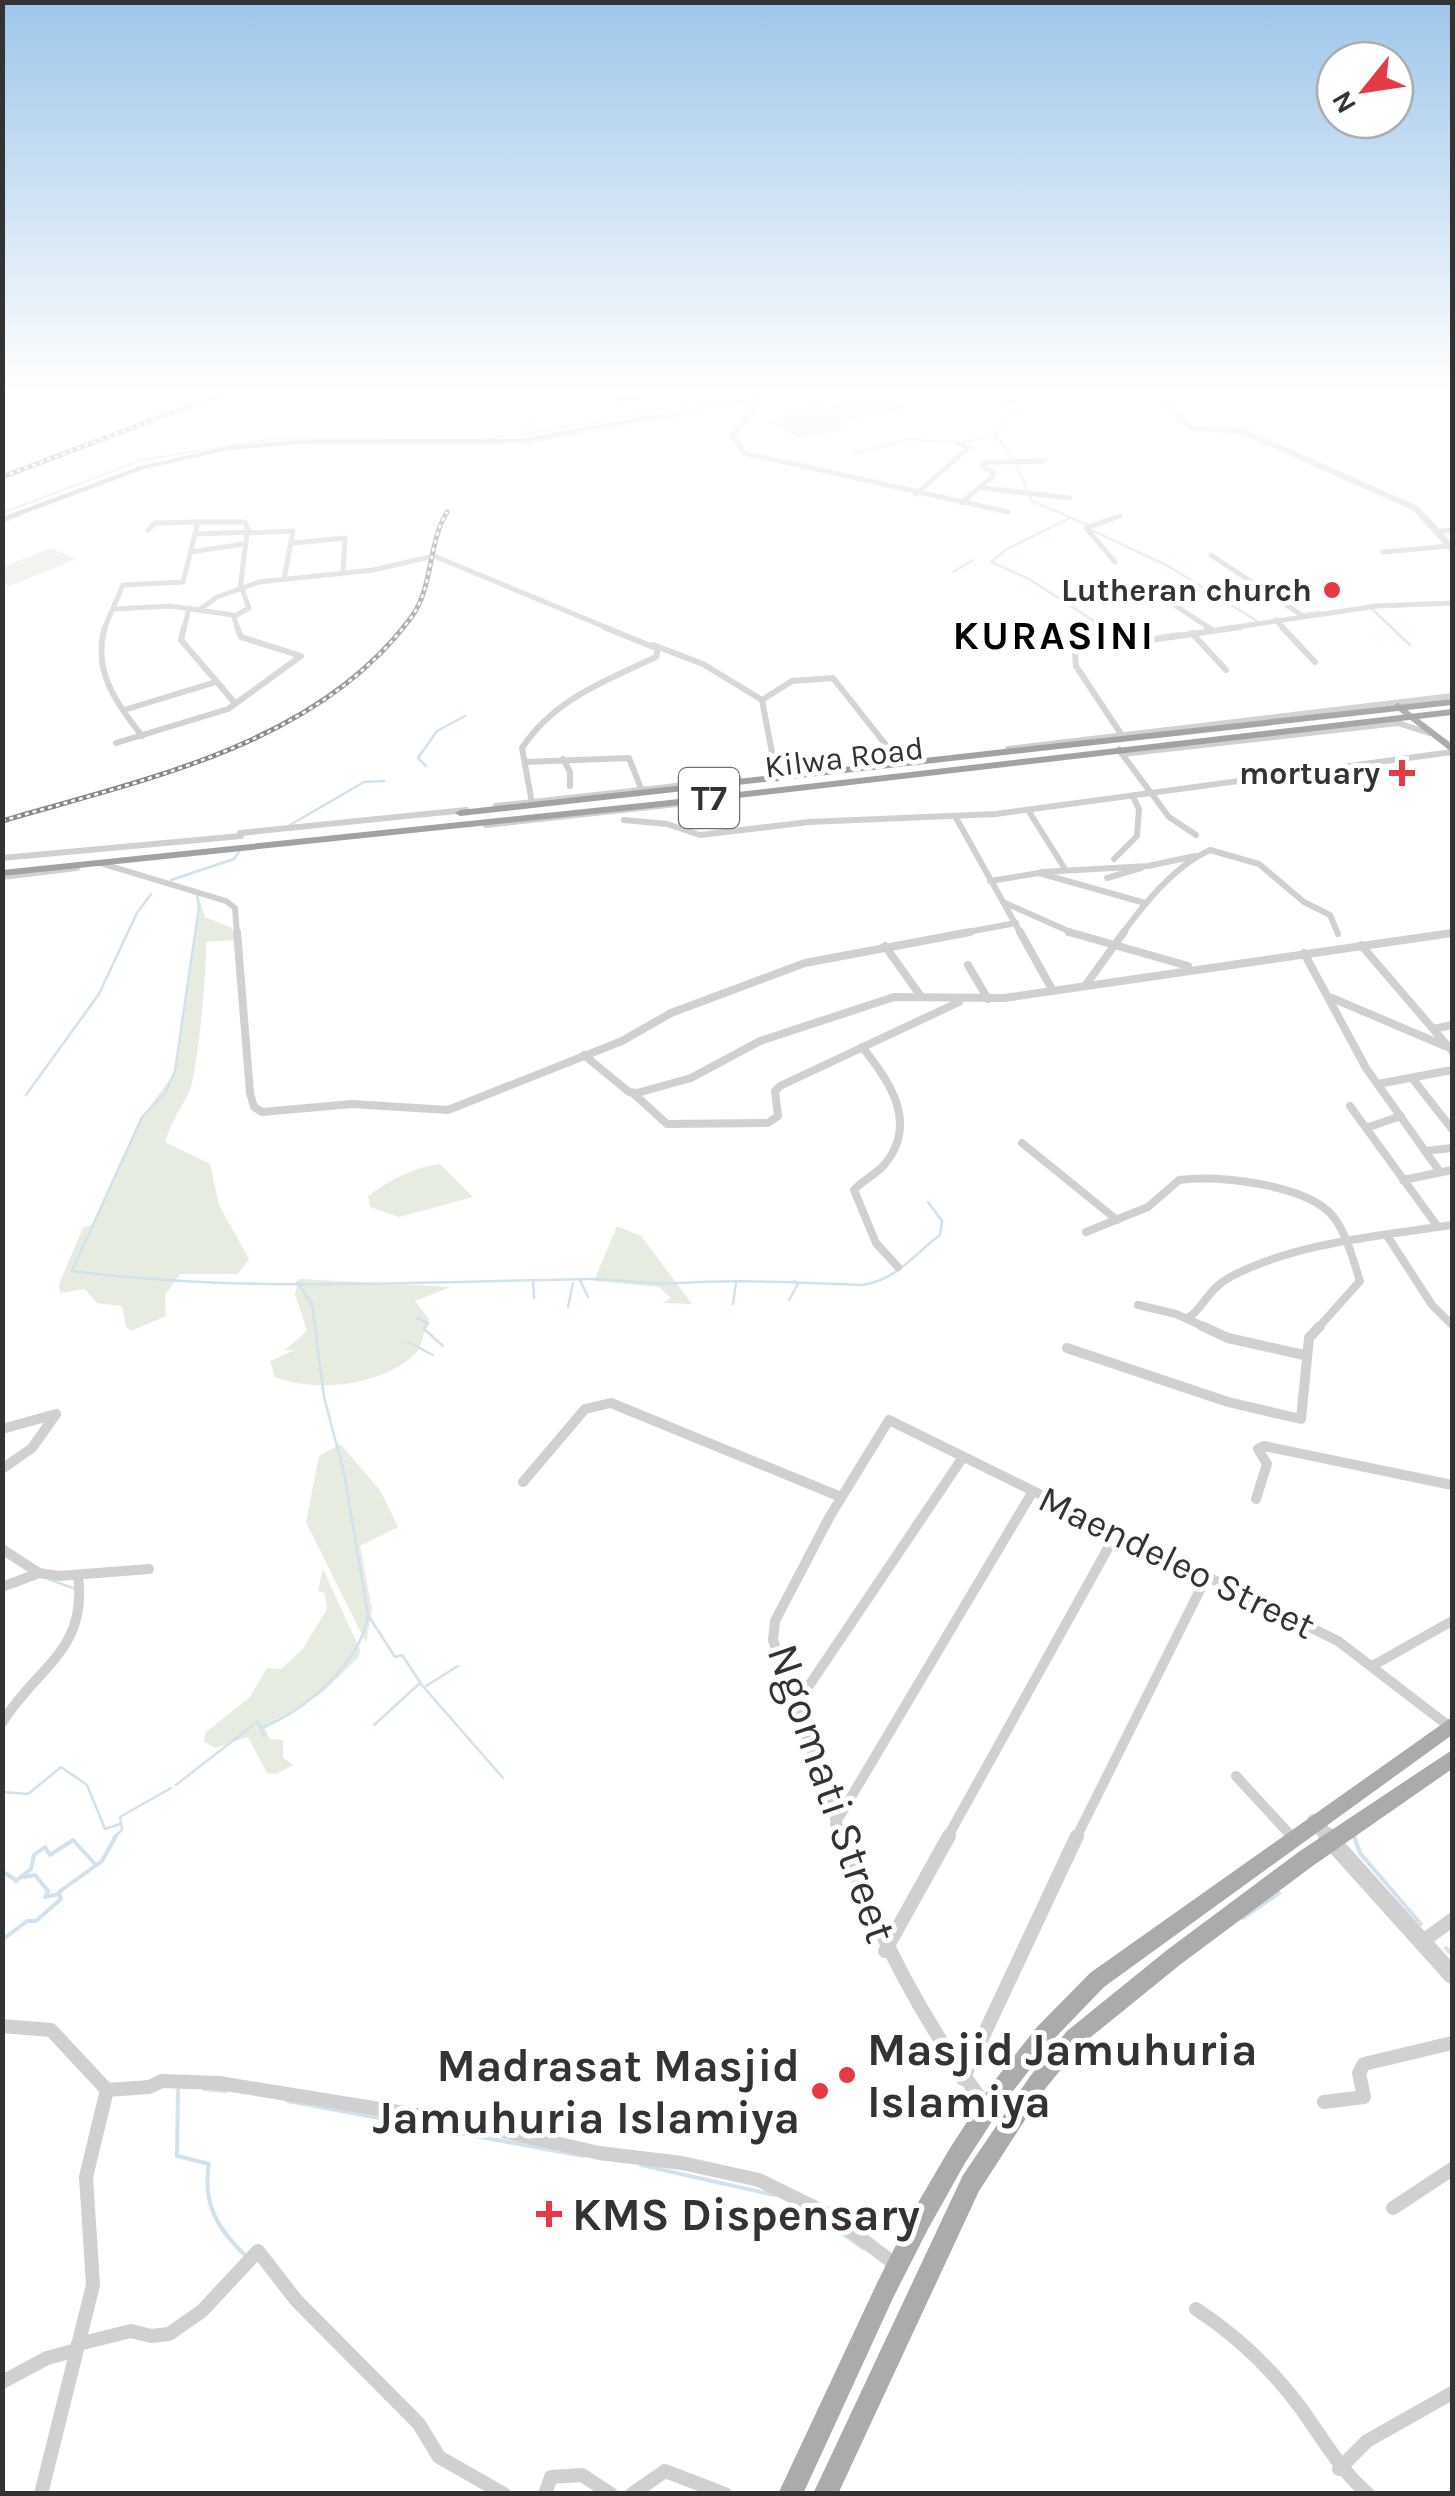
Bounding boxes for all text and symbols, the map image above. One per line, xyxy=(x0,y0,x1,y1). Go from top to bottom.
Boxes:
north arrow xyxy=(1315,40,1415,140)
text: N xyxy=(1324,85,1363,119)
place label: Lutheran church xyxy=(1061,572,1312,609)
marker: Lutheran church xyxy=(1321,579,1343,601)
district label: KURASINI xyxy=(952,612,1156,659)
street label: Kilwa Road xyxy=(762,729,926,786)
place label: mortuary xyxy=(1239,755,1380,792)
marker: mortuary xyxy=(1389,760,1415,786)
road number: T7 xyxy=(679,768,739,828)
street label: Maendeleo Street xyxy=(1031,1476,1322,1649)
street label: Ngomati Street xyxy=(756,1637,907,1950)
place label: Masjid Jamuhuria Islamiya xyxy=(867,2024,1257,2129)
place label: Madrasat Masjid Jamuhuria Islamiya xyxy=(372,2040,800,2145)
marker: Masjid Jamuhuria Islamiya xyxy=(836,2064,858,2086)
marker: Madrasat Masjid Jamuhuria Islamiya xyxy=(809,2080,831,2102)
place label: KMS Dispensary xyxy=(572,2189,920,2242)
marker: KMS Dispensary xyxy=(536,2201,562,2227)

